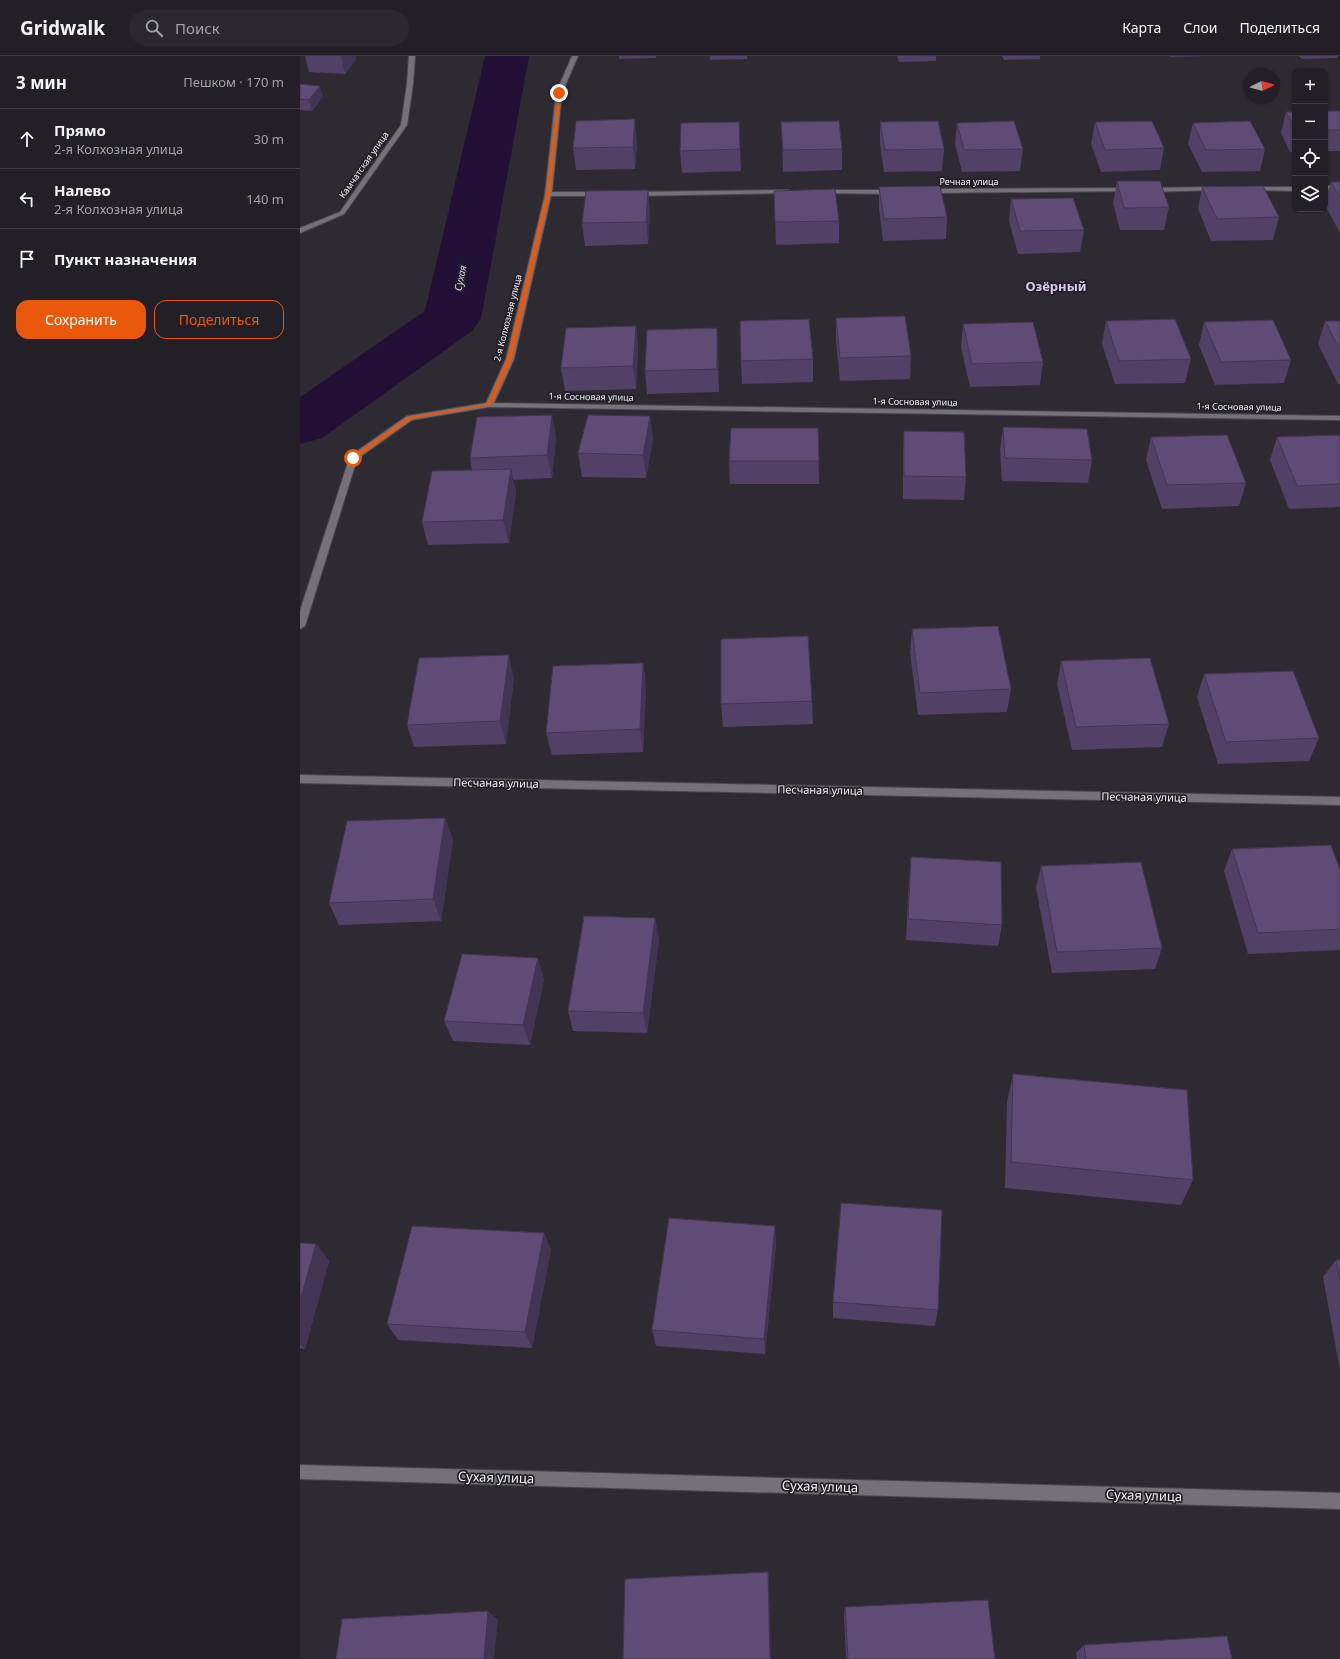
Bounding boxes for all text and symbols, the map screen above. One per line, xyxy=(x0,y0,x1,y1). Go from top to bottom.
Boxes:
search box xyxy=(129,10,409,46)
text: Gridwalk xyxy=(20,15,105,41)
icon: search xyxy=(143,17,165,39)
text: Поиск xyxy=(175,18,220,38)
text: Карта xyxy=(1122,18,1161,37)
text: Слои xyxy=(1183,18,1217,37)
text: Поделиться xyxy=(1239,18,1320,37)
north arrow xyxy=(1244,68,1280,104)
map controls xyxy=(1292,68,1328,212)
button: + xyxy=(1292,68,1328,104)
text: 3 мин xyxy=(16,71,67,94)
text: Пешком · 170 m xyxy=(183,73,284,91)
route end xyxy=(550,84,568,102)
button: − xyxy=(1292,104,1328,140)
text: Прямо xyxy=(54,120,106,140)
icon: ahead xyxy=(16,128,38,150)
street label: Камчатская улица xyxy=(336,129,392,201)
text: 30 m xyxy=(254,130,284,148)
text: 2-я Колхозная улица xyxy=(54,140,183,158)
button: locate xyxy=(1292,140,1328,176)
street label: Речная улица xyxy=(939,175,999,188)
button: layers xyxy=(1292,176,1328,212)
text: Налево xyxy=(54,180,111,200)
icon: left xyxy=(16,188,38,210)
text: 140 m xyxy=(246,190,284,208)
text: 2-я Колхозная улица xyxy=(54,200,183,218)
icon: arrive xyxy=(16,248,38,270)
text: Пункт назначения xyxy=(54,249,197,269)
water label: Сухая xyxy=(450,264,470,292)
street label: 2-я Колхозная улица xyxy=(490,273,525,363)
district label: Озёрный xyxy=(1025,277,1087,295)
button: Сохранить xyxy=(16,300,146,339)
button: Поделиться xyxy=(154,300,284,339)
street label: 1-я Сосновая улица xyxy=(548,389,634,404)
street label: 1-я Сосновая улица xyxy=(872,394,958,409)
street label: 1-я Сосновая улица xyxy=(1196,399,1282,414)
route start xyxy=(344,449,362,467)
street label: Песчаная улица xyxy=(453,774,539,791)
street label: Песчаная улица xyxy=(777,781,863,798)
street label: Песчаная улица xyxy=(1101,788,1187,805)
street label: Сухая улица xyxy=(458,1467,534,1487)
street label: Сухая улица xyxy=(782,1476,858,1496)
street label: Сухая улица xyxy=(1106,1485,1182,1505)

